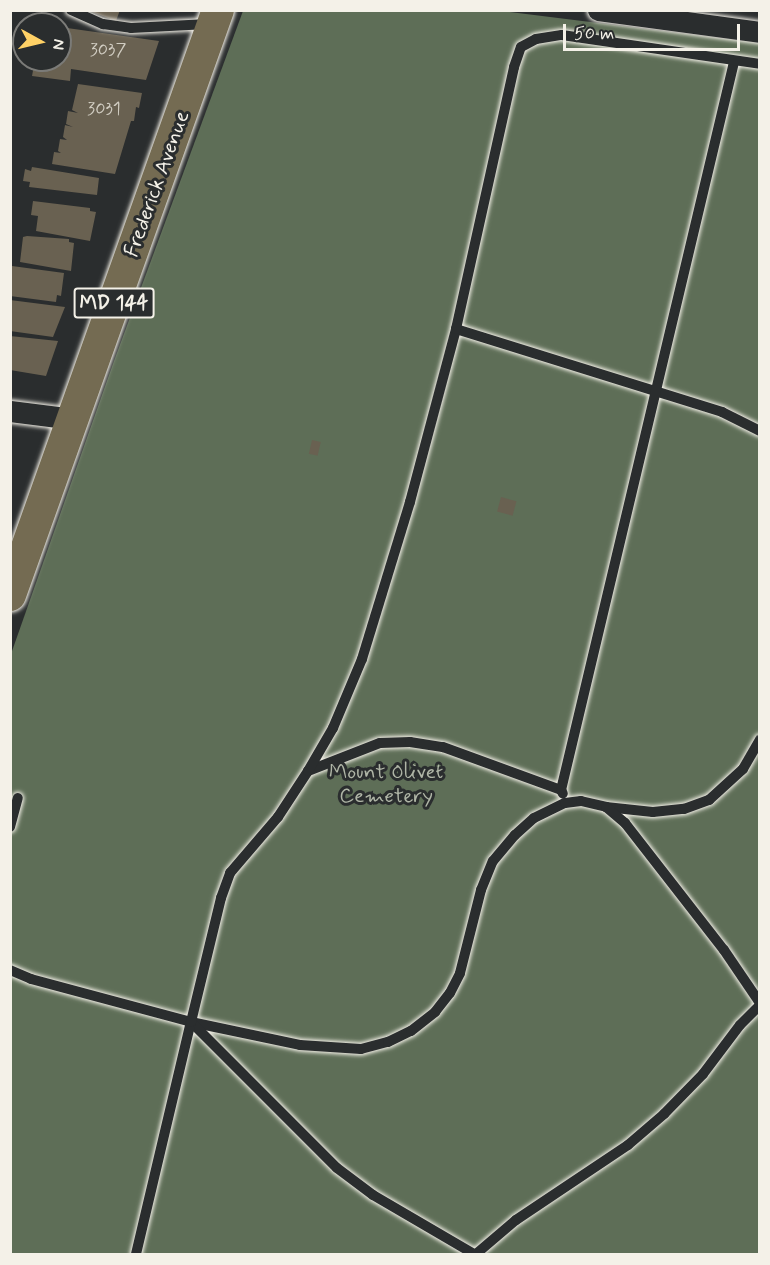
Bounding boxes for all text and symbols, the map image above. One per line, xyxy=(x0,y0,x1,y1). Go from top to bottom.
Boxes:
north arrow xyxy=(12,12,72,72)
scale bar xyxy=(566,12,743,50)
text: 50 m xyxy=(574,22,614,46)
text: N xyxy=(47,38,69,51)
house number: 3037 xyxy=(90,39,126,61)
house number: 3031 xyxy=(87,98,121,120)
street label: Frederick Avenue xyxy=(119,107,195,261)
road number: MD 144 xyxy=(74,286,154,320)
park label: Mount Olivet Cemetery xyxy=(328,759,444,809)

